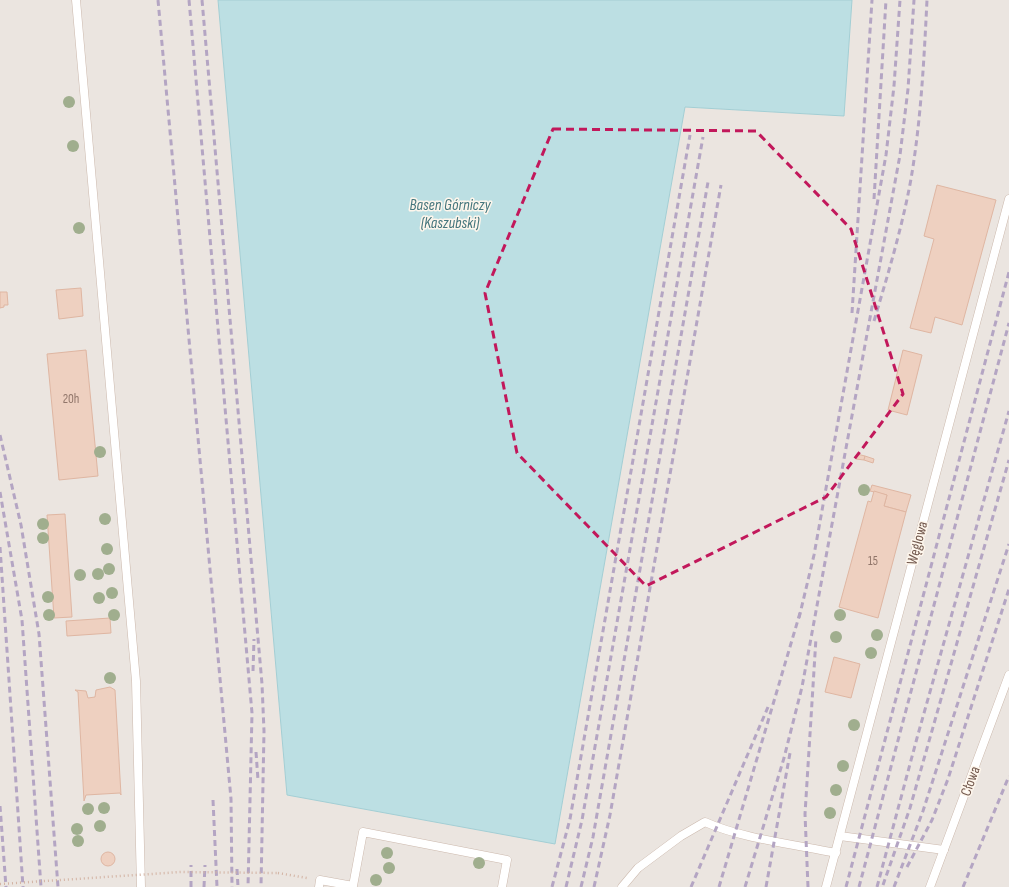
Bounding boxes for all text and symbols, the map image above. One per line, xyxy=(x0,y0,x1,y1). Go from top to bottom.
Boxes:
water label: Basen Górniczy (Kaszubski) xyxy=(410,196,491,233)
house number: 20h xyxy=(63,391,79,407)
street label: Węglowa xyxy=(903,519,932,567)
house number: 15 xyxy=(868,553,878,569)
street label: Cłowa xyxy=(956,764,985,799)

